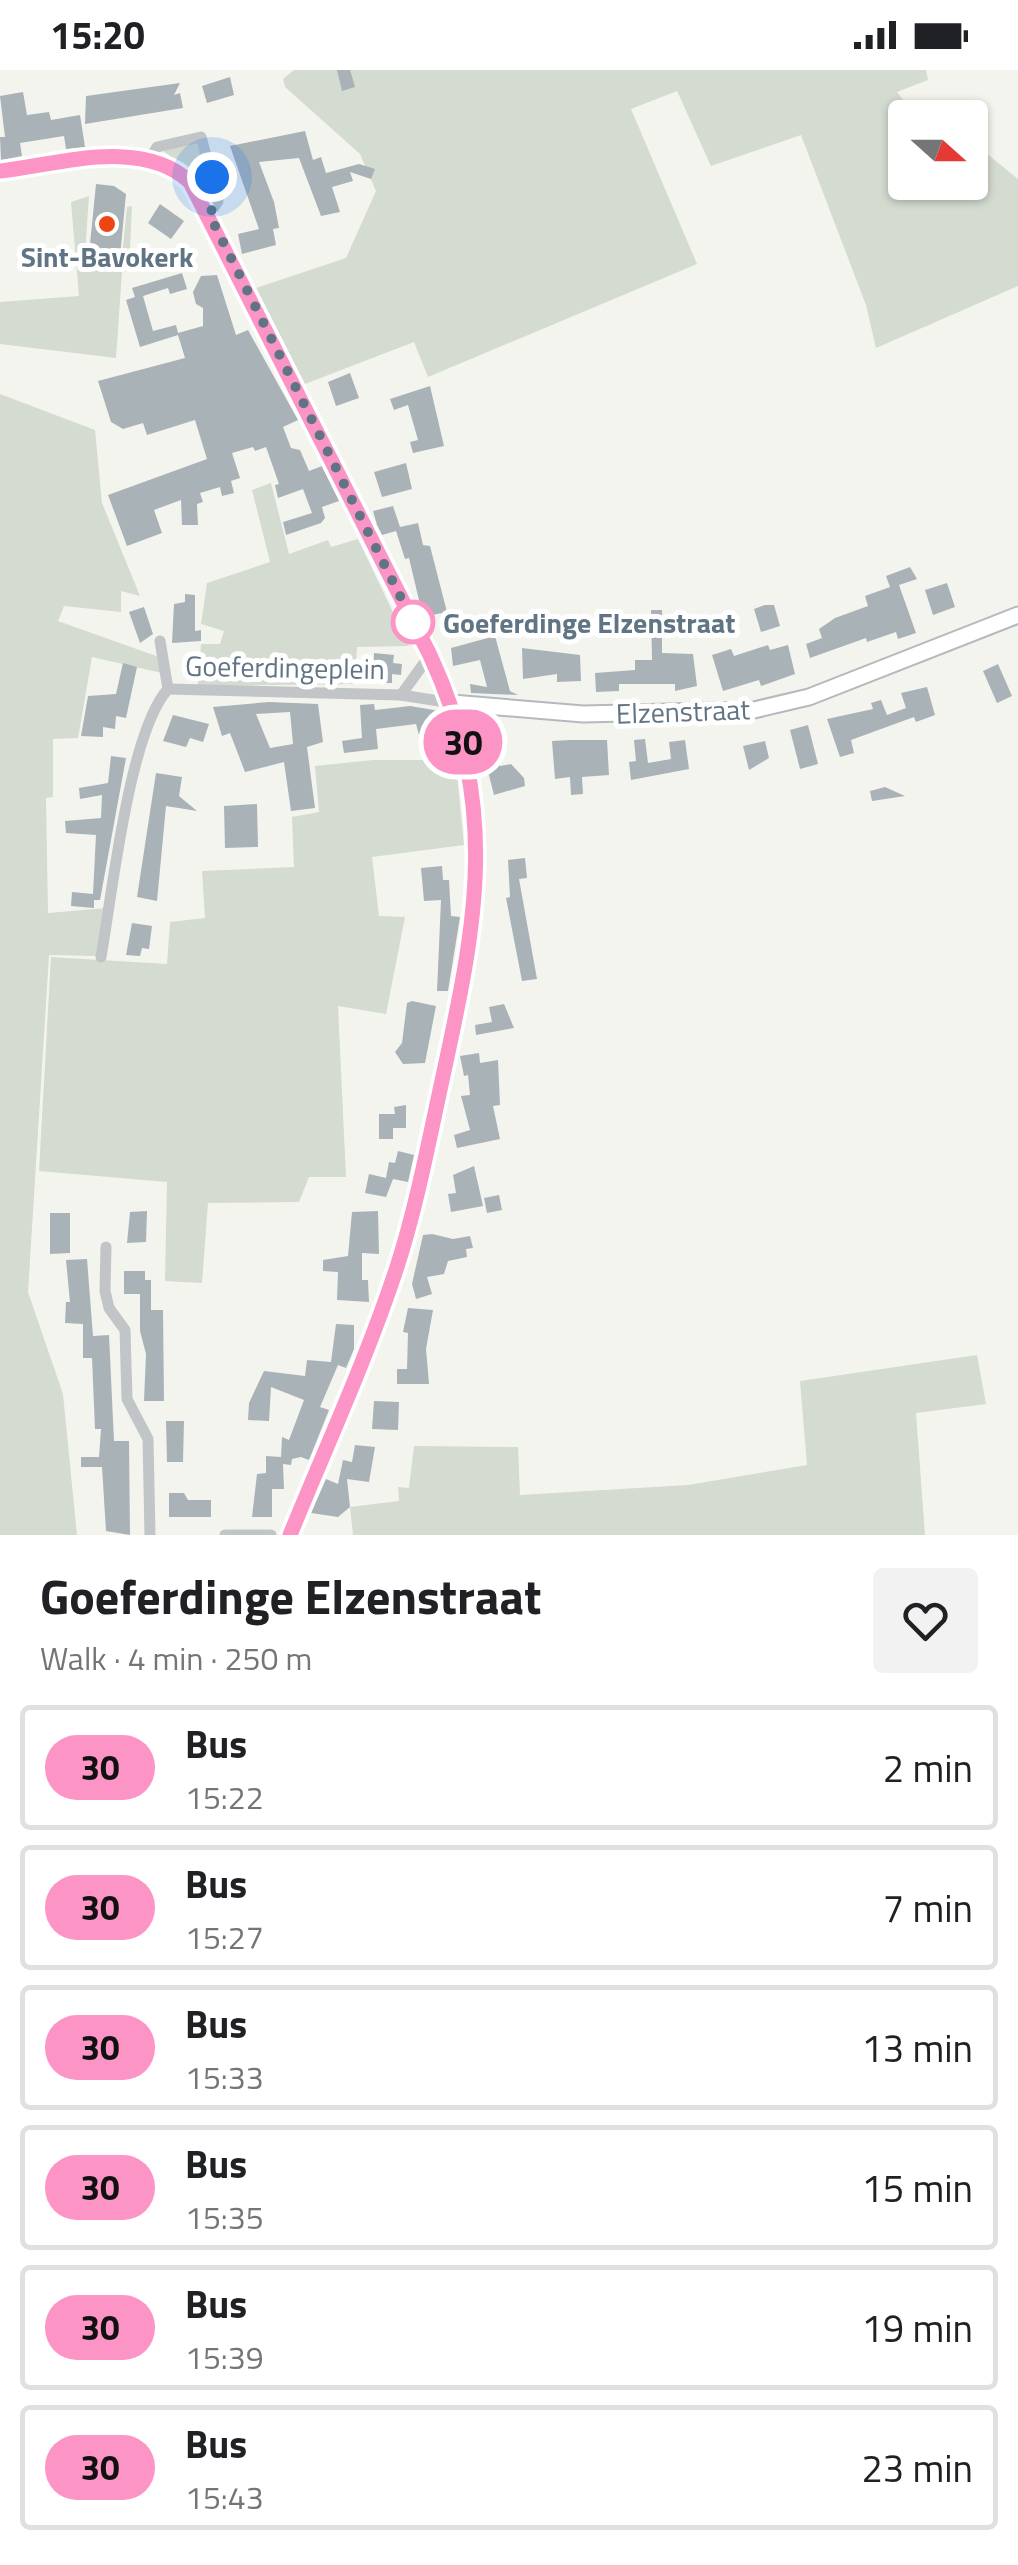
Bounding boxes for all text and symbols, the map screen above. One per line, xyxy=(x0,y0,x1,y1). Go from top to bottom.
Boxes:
text: 15:20 xyxy=(50,6,145,64)
north arrow xyxy=(888,100,988,200)
map controls xyxy=(888,100,988,200)
your location xyxy=(187,152,237,202)
marker: Sint-Bavokerk xyxy=(96,213,118,235)
place label: Sint-Bavokerk xyxy=(21,235,194,278)
marker: Goeferdinge Elzenstraat xyxy=(392,601,434,643)
place label: Goeferdinge Elzenstraat xyxy=(443,601,736,644)
street label: Goeferdingeplein xyxy=(185,644,385,690)
street label: Elzenstraat xyxy=(615,687,751,735)
line badge: 30 xyxy=(418,710,508,774)
text: 30 xyxy=(443,715,483,769)
text: Goeferdinge Elzenstraat xyxy=(40,1560,541,1633)
button: heart xyxy=(873,1568,978,1673)
text: Walk · 4 min · 250 m xyxy=(40,1634,312,1682)
text: Bus xyxy=(185,1715,247,1773)
text: 2 min xyxy=(883,1739,973,1797)
text: 30 xyxy=(80,1740,120,1794)
text: 15:22 xyxy=(185,1773,264,1821)
text: Bus xyxy=(185,1855,247,1913)
text: 7 min xyxy=(883,1879,973,1937)
text: 30 xyxy=(80,1880,120,1934)
text: 15:27 xyxy=(185,1913,264,1961)
text: Bus xyxy=(185,1995,247,2053)
text: 13 min xyxy=(862,2019,973,2077)
text: 30 xyxy=(80,2020,120,2074)
text: 15:33 xyxy=(185,2053,264,2101)
text: Bus xyxy=(185,2135,247,2193)
text: 15 min xyxy=(862,2159,973,2217)
text: 30 xyxy=(80,2160,120,2214)
text: 15:35 xyxy=(185,2193,264,2241)
text: Bus xyxy=(185,2275,247,2333)
text: 19 min xyxy=(862,2299,973,2357)
text: 30 xyxy=(80,2300,120,2354)
text: 15:39 xyxy=(185,2333,264,2381)
text: Bus xyxy=(185,2415,247,2473)
text: 23 min xyxy=(862,2439,973,2497)
text: 30 xyxy=(80,2440,120,2494)
text: 15:43 xyxy=(185,2473,264,2521)

